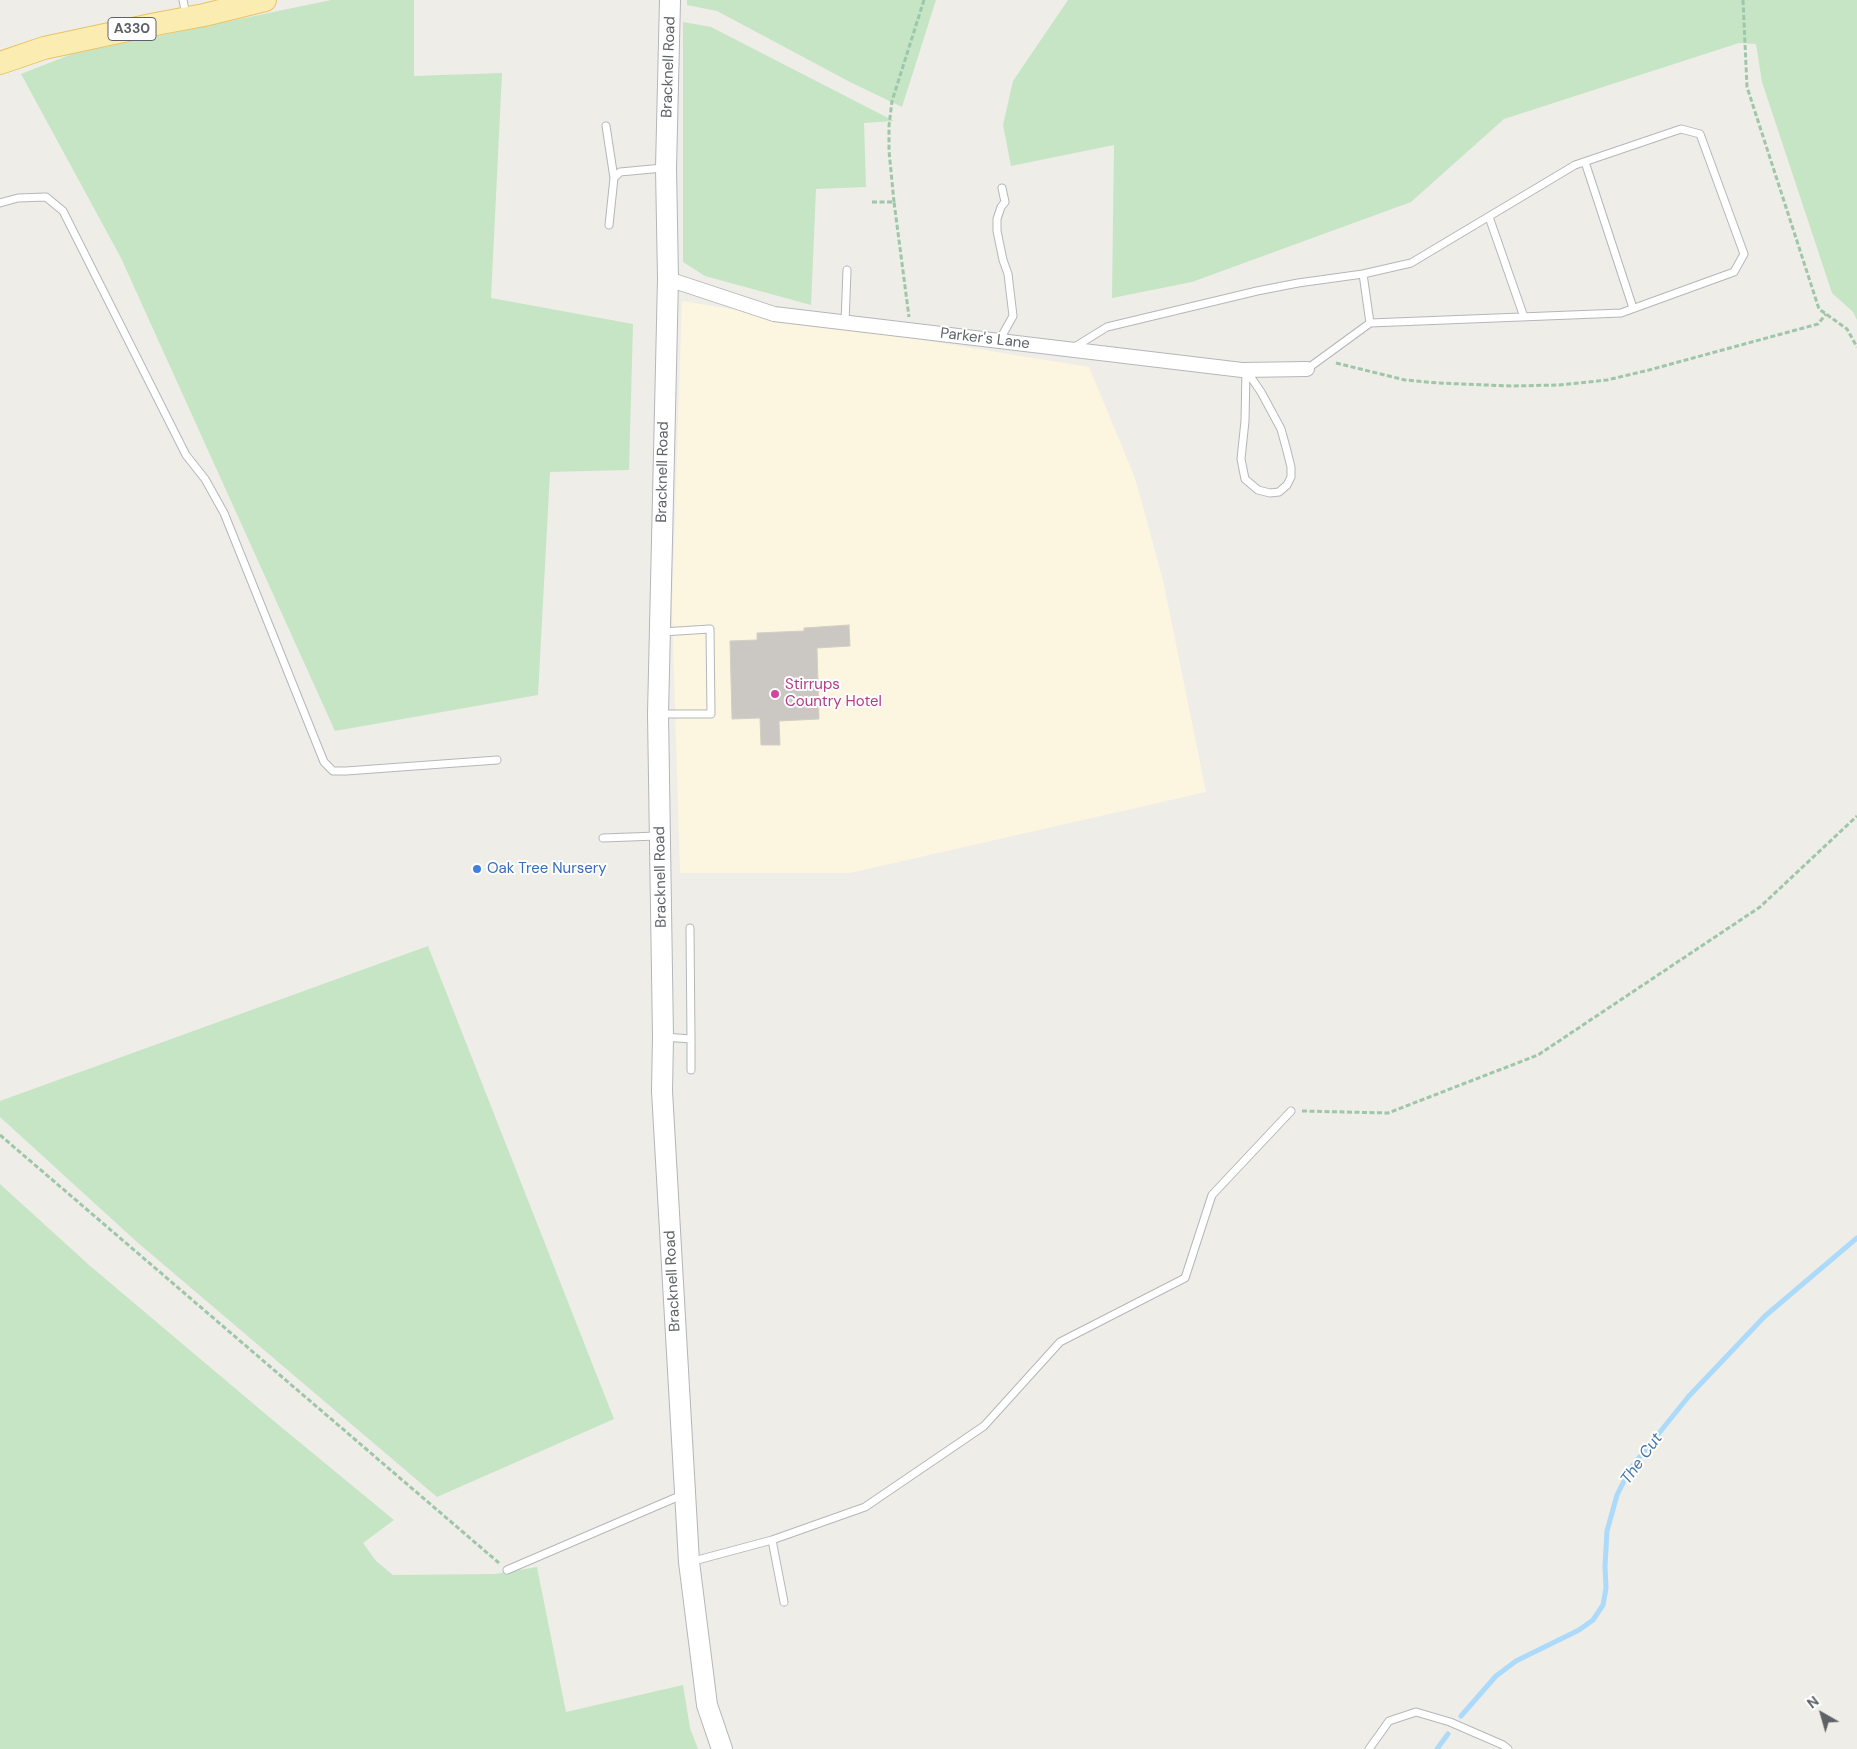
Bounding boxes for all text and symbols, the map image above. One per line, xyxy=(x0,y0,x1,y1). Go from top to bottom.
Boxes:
street label: Bracknell Road xyxy=(658,16,680,118)
road number: A330 xyxy=(108,18,156,40)
street label: Parker's Lane xyxy=(939,325,1031,353)
street label: Bracknell Road xyxy=(653,421,673,523)
place label: Stirrups Country Hotel xyxy=(785,676,882,711)
marker: Stirrups Country Hotel xyxy=(769,688,781,700)
street label: Bracknell Road xyxy=(651,826,671,928)
place label: Oak Tree Nursery xyxy=(487,860,607,878)
marker: Oak Tree Nursery xyxy=(471,863,483,875)
street label: Bracknell Road xyxy=(661,1230,685,1332)
water label: The Cut xyxy=(1617,1430,1667,1488)
north arrow xyxy=(1797,1689,1847,1739)
text: N xyxy=(1803,1692,1822,1712)

